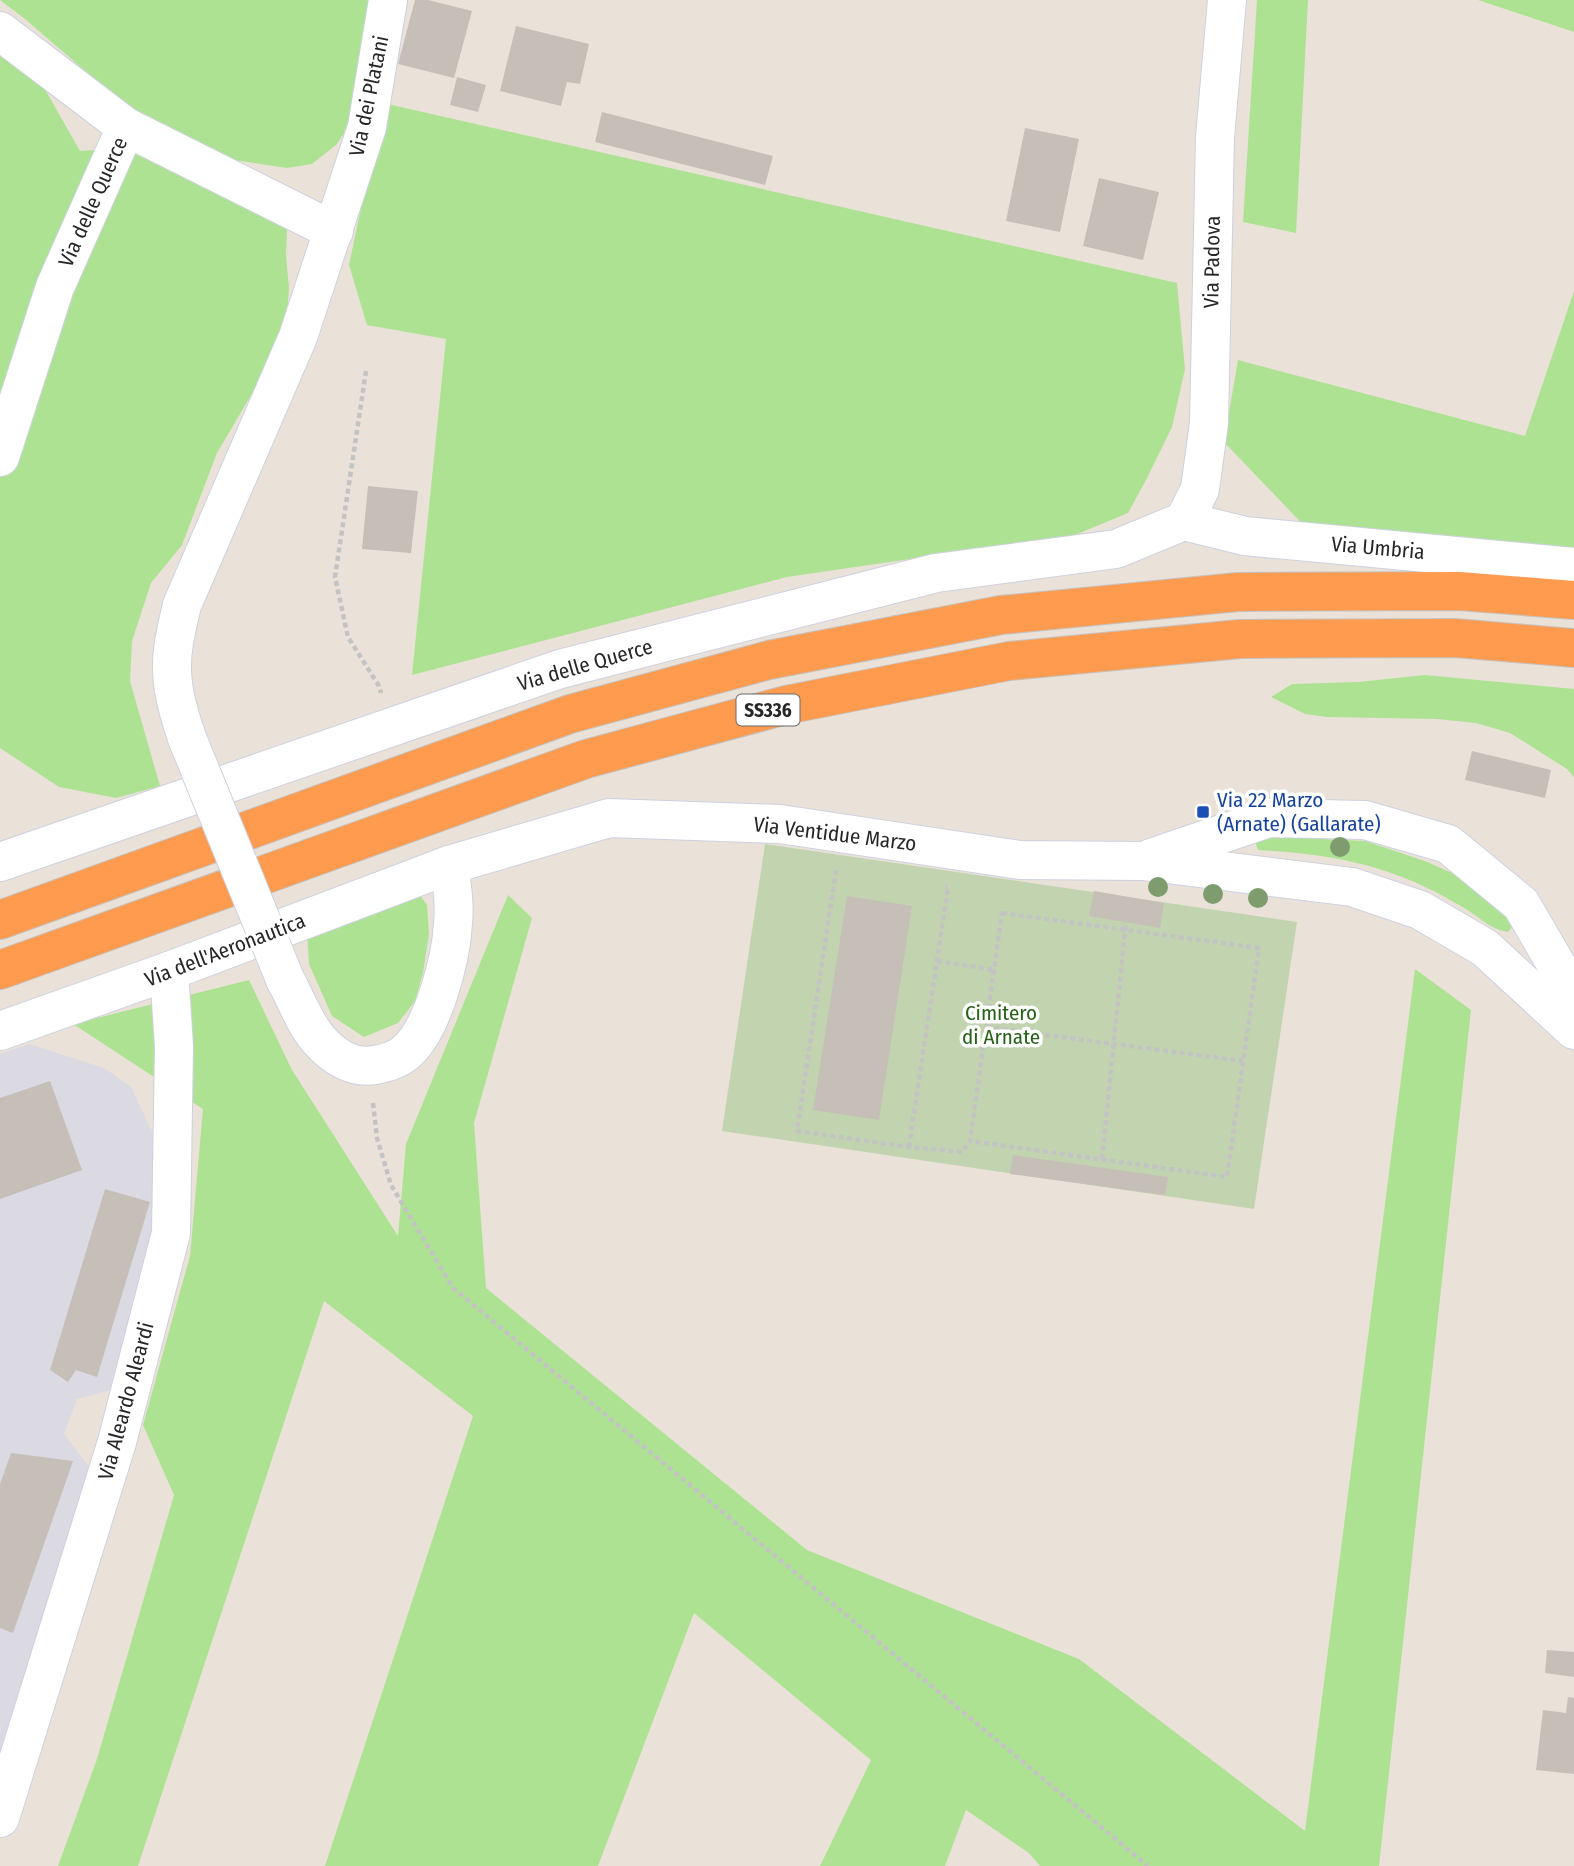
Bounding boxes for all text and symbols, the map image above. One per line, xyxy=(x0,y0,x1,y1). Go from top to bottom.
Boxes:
street label: Via dei Platani xyxy=(344,33,394,159)
street label: Via delle Querce xyxy=(53,133,133,271)
street label: Via Padova xyxy=(1198,215,1226,309)
street label: Via Umbria xyxy=(1330,531,1426,565)
street label: Via delle Querce xyxy=(514,633,656,697)
road number: SS336 xyxy=(736,694,800,726)
place label: Via 22 Marzo (Arnate) (Gallarate) xyxy=(1217,787,1381,837)
marker: Via 22 Marzo (Arnate) (Gallarate) xyxy=(1195,804,1211,820)
street label: Via Ventidue Marzo xyxy=(752,811,918,857)
street label: Via dell'Aeronautica xyxy=(141,907,309,993)
park label: Cimitero di Arnate xyxy=(962,1000,1040,1050)
street label: Via Aleardo Aleardi xyxy=(92,1319,160,1483)

